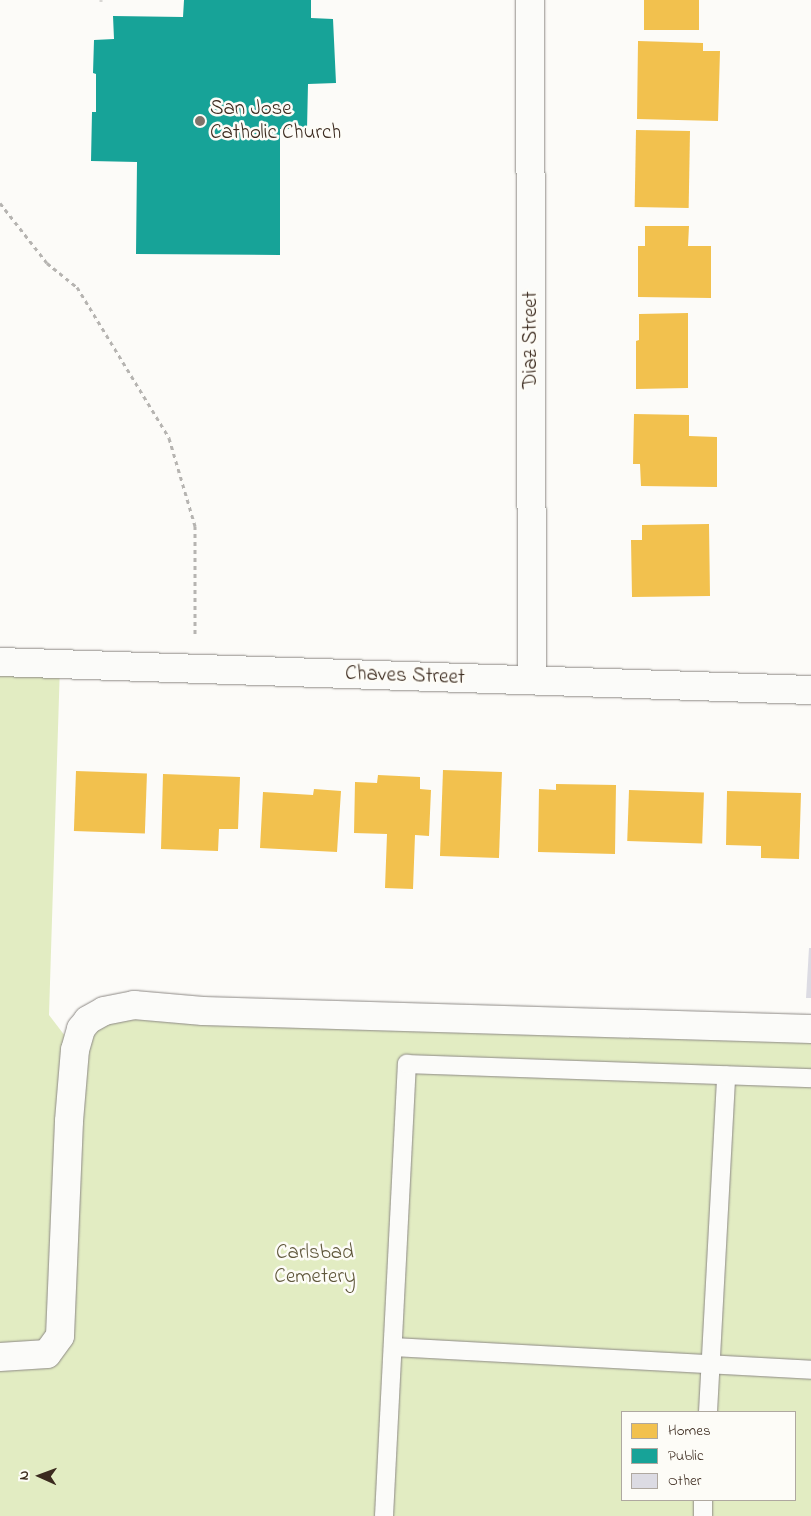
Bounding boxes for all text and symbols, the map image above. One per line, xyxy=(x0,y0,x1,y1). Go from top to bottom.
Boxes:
place label: San Jose Catholic Church xyxy=(210,96,341,146)
marker: San Jose Catholic Church xyxy=(194,115,206,127)
street label: Diaz Street xyxy=(518,291,544,389)
street label: Chaves Street xyxy=(345,661,465,691)
park label: Carlsbad Cemetery xyxy=(274,1240,356,1290)
legend xyxy=(621,1411,796,1501)
text: Homes xyxy=(668,1420,711,1442)
text: Public xyxy=(668,1445,704,1467)
north arrow xyxy=(15,1451,65,1501)
text: N xyxy=(14,1470,35,1481)
text: Other xyxy=(668,1470,701,1492)

